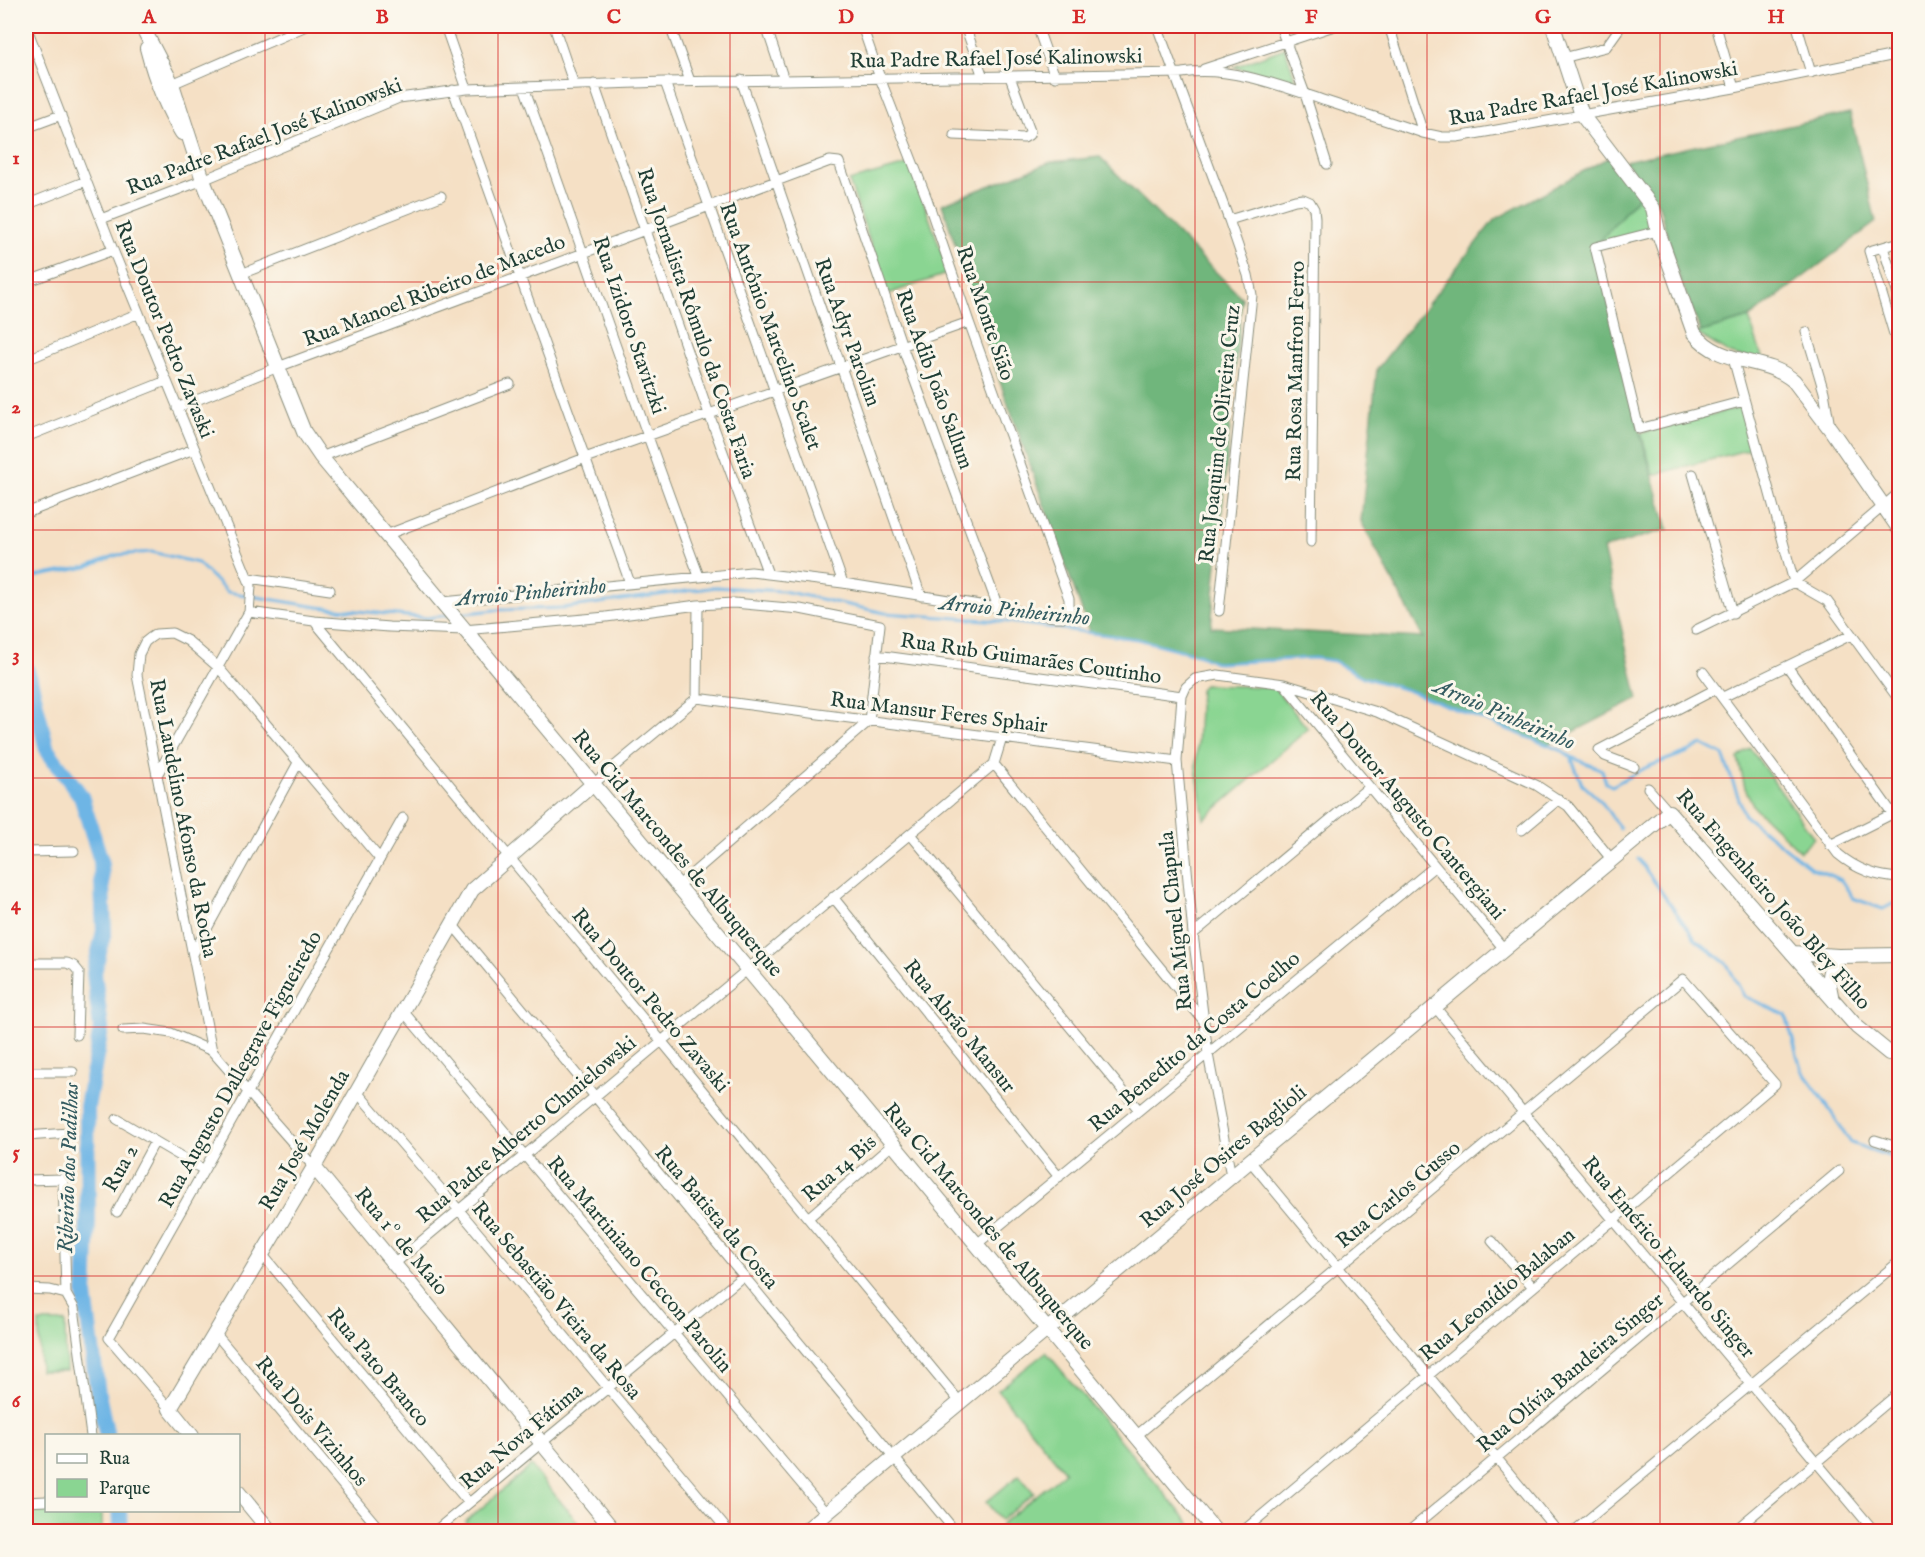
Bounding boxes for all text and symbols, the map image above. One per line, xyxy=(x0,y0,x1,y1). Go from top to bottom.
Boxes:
text: A xyxy=(141,5,157,30)
text: B xyxy=(375,5,389,30)
text: C xyxy=(607,5,621,30)
text: D xyxy=(838,5,854,30)
text: E xyxy=(1072,5,1086,30)
text: F xyxy=(1305,5,1318,30)
text: G xyxy=(1535,5,1552,30)
text: H xyxy=(1767,5,1785,30)
street label: Rua Padre Rafael José Kalinowski xyxy=(849,43,1143,76)
street label: Rua Padre Rafael José Kalinowski xyxy=(1447,56,1740,133)
street label: Rua Padre Rafael José Kalinowski xyxy=(123,72,406,203)
text: 1 xyxy=(12,146,20,171)
street label: Rua Jornalista Rômulo da Costa Faria xyxy=(630,165,762,483)
street label: Rua Antônio Marcelino Scalet xyxy=(712,199,827,454)
street label: Rua Doutor Pedro Zavaski xyxy=(108,217,220,442)
street label: Rua Manoel Ribeiro de Macedo xyxy=(300,229,569,354)
street label: Rua Izidoro Stavitzki xyxy=(585,233,672,418)
street label: Rua Monte Sião xyxy=(949,243,1020,384)
street label: Rua Adyr Parolim xyxy=(807,255,886,410)
street label: Rua Rosa Manfron Ferro xyxy=(1281,261,1312,482)
street label: Rua Adib João Sallum xyxy=(888,286,979,473)
street label: Rua Joaquim de Oliveira Cruz xyxy=(1193,303,1248,565)
text: 2 xyxy=(11,395,21,420)
water label: Arroio Pinheirinho xyxy=(453,572,607,614)
water label: Arroio Pinheirinho xyxy=(936,589,1091,633)
street label: Rua Rub Guimarães Coutinho xyxy=(898,628,1163,691)
text: 3 xyxy=(12,643,20,668)
water label: Arroio Pinheirinho xyxy=(1428,672,1579,757)
street label: Rua Laudelino Afonso da Rocha xyxy=(142,677,223,961)
street label: Rua Doutor Augusto Cantergiani xyxy=(1303,686,1511,926)
street label: Rua Mansur Feres Sphair xyxy=(829,687,1049,740)
street label: Rua Cid Marcondes de Albuquerque xyxy=(565,725,788,983)
street label: Rua Engenheiro João Bley Filho xyxy=(1670,784,1876,1016)
street label: Rua Miguel Chapula xyxy=(1154,829,1199,1012)
text: 4 xyxy=(11,892,22,917)
street label: Rua Doutor Pedro Zavaski xyxy=(565,903,735,1099)
street label: Rua Augusto Dallegrave Figueiredo xyxy=(154,926,329,1213)
street label: Rua Benedito da Costa Coelho xyxy=(1084,946,1306,1139)
street label: Rua Abrão Mansur xyxy=(897,955,1021,1100)
street label: Rua Padre Alberto Chmielowski xyxy=(412,1030,642,1230)
street label: Rua José Molenda xyxy=(254,1064,357,1216)
street label: Rua José Osires Baglioli xyxy=(1135,1080,1313,1235)
water label: Ribeirão dos Padilhas xyxy=(52,1082,86,1254)
street label: Rua Cid Marcondes de Albuquerque xyxy=(876,1098,1099,1356)
street label: Rua 14 Bis xyxy=(797,1129,883,1209)
street label: Rua Carlos Gusso xyxy=(1331,1135,1467,1255)
text: 5 xyxy=(12,1140,20,1165)
street label: Rua 2 xyxy=(97,1140,145,1197)
street label: Rua Batista da Costa xyxy=(648,1141,784,1296)
street label: Rua Martiniano Ceccon Parolin xyxy=(540,1151,738,1379)
street label: Rua Emérico Eduardo Singer xyxy=(1575,1151,1761,1365)
street label: Rua 1º de Maio xyxy=(348,1182,454,1302)
street label: Rua Sebastião Vieira da Rosa xyxy=(465,1196,647,1406)
street label: Rua Leonídio Balaban xyxy=(1415,1222,1581,1368)
street label: Rua Olívia Bandeira Singer xyxy=(1472,1287,1670,1459)
street label: Rua Pato Branco xyxy=(320,1303,435,1433)
street label: Rua Dois Vizinhos xyxy=(249,1351,373,1493)
street label: Rua Nova Fátima xyxy=(455,1377,590,1496)
text: 6 xyxy=(12,1389,22,1414)
legend xyxy=(45,1434,240,1512)
text: Rua xyxy=(99,1448,130,1471)
text: Parque xyxy=(99,1478,150,1501)

